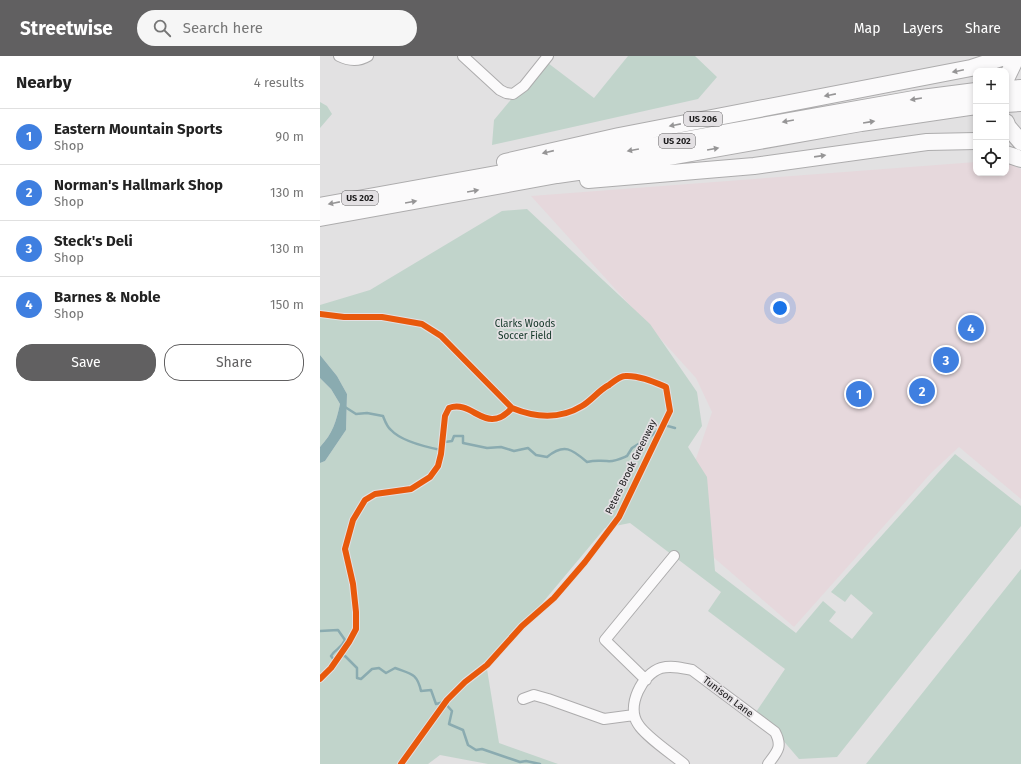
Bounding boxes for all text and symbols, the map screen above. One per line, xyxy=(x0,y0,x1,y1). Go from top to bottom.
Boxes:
search box xyxy=(137,10,417,46)
text: Streetwise xyxy=(20,17,113,40)
icon: search xyxy=(151,17,173,39)
text: Search here xyxy=(183,19,263,37)
text: Map xyxy=(854,20,880,37)
text: Layers xyxy=(902,20,943,37)
text: Share xyxy=(965,20,1001,37)
one-way arrow xyxy=(951,68,964,74)
map controls xyxy=(973,68,1009,176)
button: + xyxy=(973,68,1009,104)
text: Nearby xyxy=(16,72,71,93)
text: 4 results xyxy=(254,75,304,90)
one-way arrow xyxy=(824,92,836,98)
one-way arrow xyxy=(910,96,922,102)
button: − xyxy=(973,104,1009,140)
road number: US 206 xyxy=(684,112,722,126)
one-way arrow xyxy=(782,119,794,125)
one-way arrow xyxy=(863,119,875,125)
text: Eastern Mountain Sports xyxy=(54,120,222,138)
one-way arrow xyxy=(669,123,681,129)
text: 1 xyxy=(26,129,32,144)
text: 90 m xyxy=(275,129,304,144)
road number: US 202 xyxy=(659,134,695,148)
text: Shop xyxy=(54,138,84,153)
button: locate xyxy=(973,140,1009,176)
one-way arrow xyxy=(707,146,720,152)
one-way arrow xyxy=(626,147,639,153)
one-way arrow xyxy=(542,150,554,156)
one-way arrow xyxy=(814,153,826,159)
text: Norman's Hallmark Shop xyxy=(54,176,223,194)
text: 2 xyxy=(26,185,32,200)
text: 130 m xyxy=(270,185,304,200)
one-way arrow xyxy=(466,188,479,194)
road number: US 202 xyxy=(342,191,378,205)
text: Shop xyxy=(54,194,84,209)
one-way arrow xyxy=(405,199,417,205)
one-way arrow xyxy=(328,201,340,207)
text: Steck's Deli xyxy=(54,232,133,250)
text: 3 xyxy=(26,241,32,256)
text: 130 m xyxy=(270,241,304,256)
text: Shop xyxy=(54,250,84,265)
text: Barnes & Noble xyxy=(54,288,161,306)
text: 4 xyxy=(25,297,33,312)
text: 150 m xyxy=(270,297,304,312)
your location xyxy=(770,298,790,318)
text: Shop xyxy=(54,306,84,321)
pin: 4 xyxy=(958,313,984,343)
park label: Clarks Woods Soccer Field xyxy=(495,318,556,342)
button: Save xyxy=(16,344,156,381)
button: Share xyxy=(164,344,304,381)
pin: 3 xyxy=(933,345,959,375)
pin: 2 xyxy=(909,376,935,406)
pin: 1 xyxy=(846,379,872,409)
street label: Peters Brook Greenway xyxy=(603,418,659,516)
street label: Tunison Lane xyxy=(700,674,756,720)

